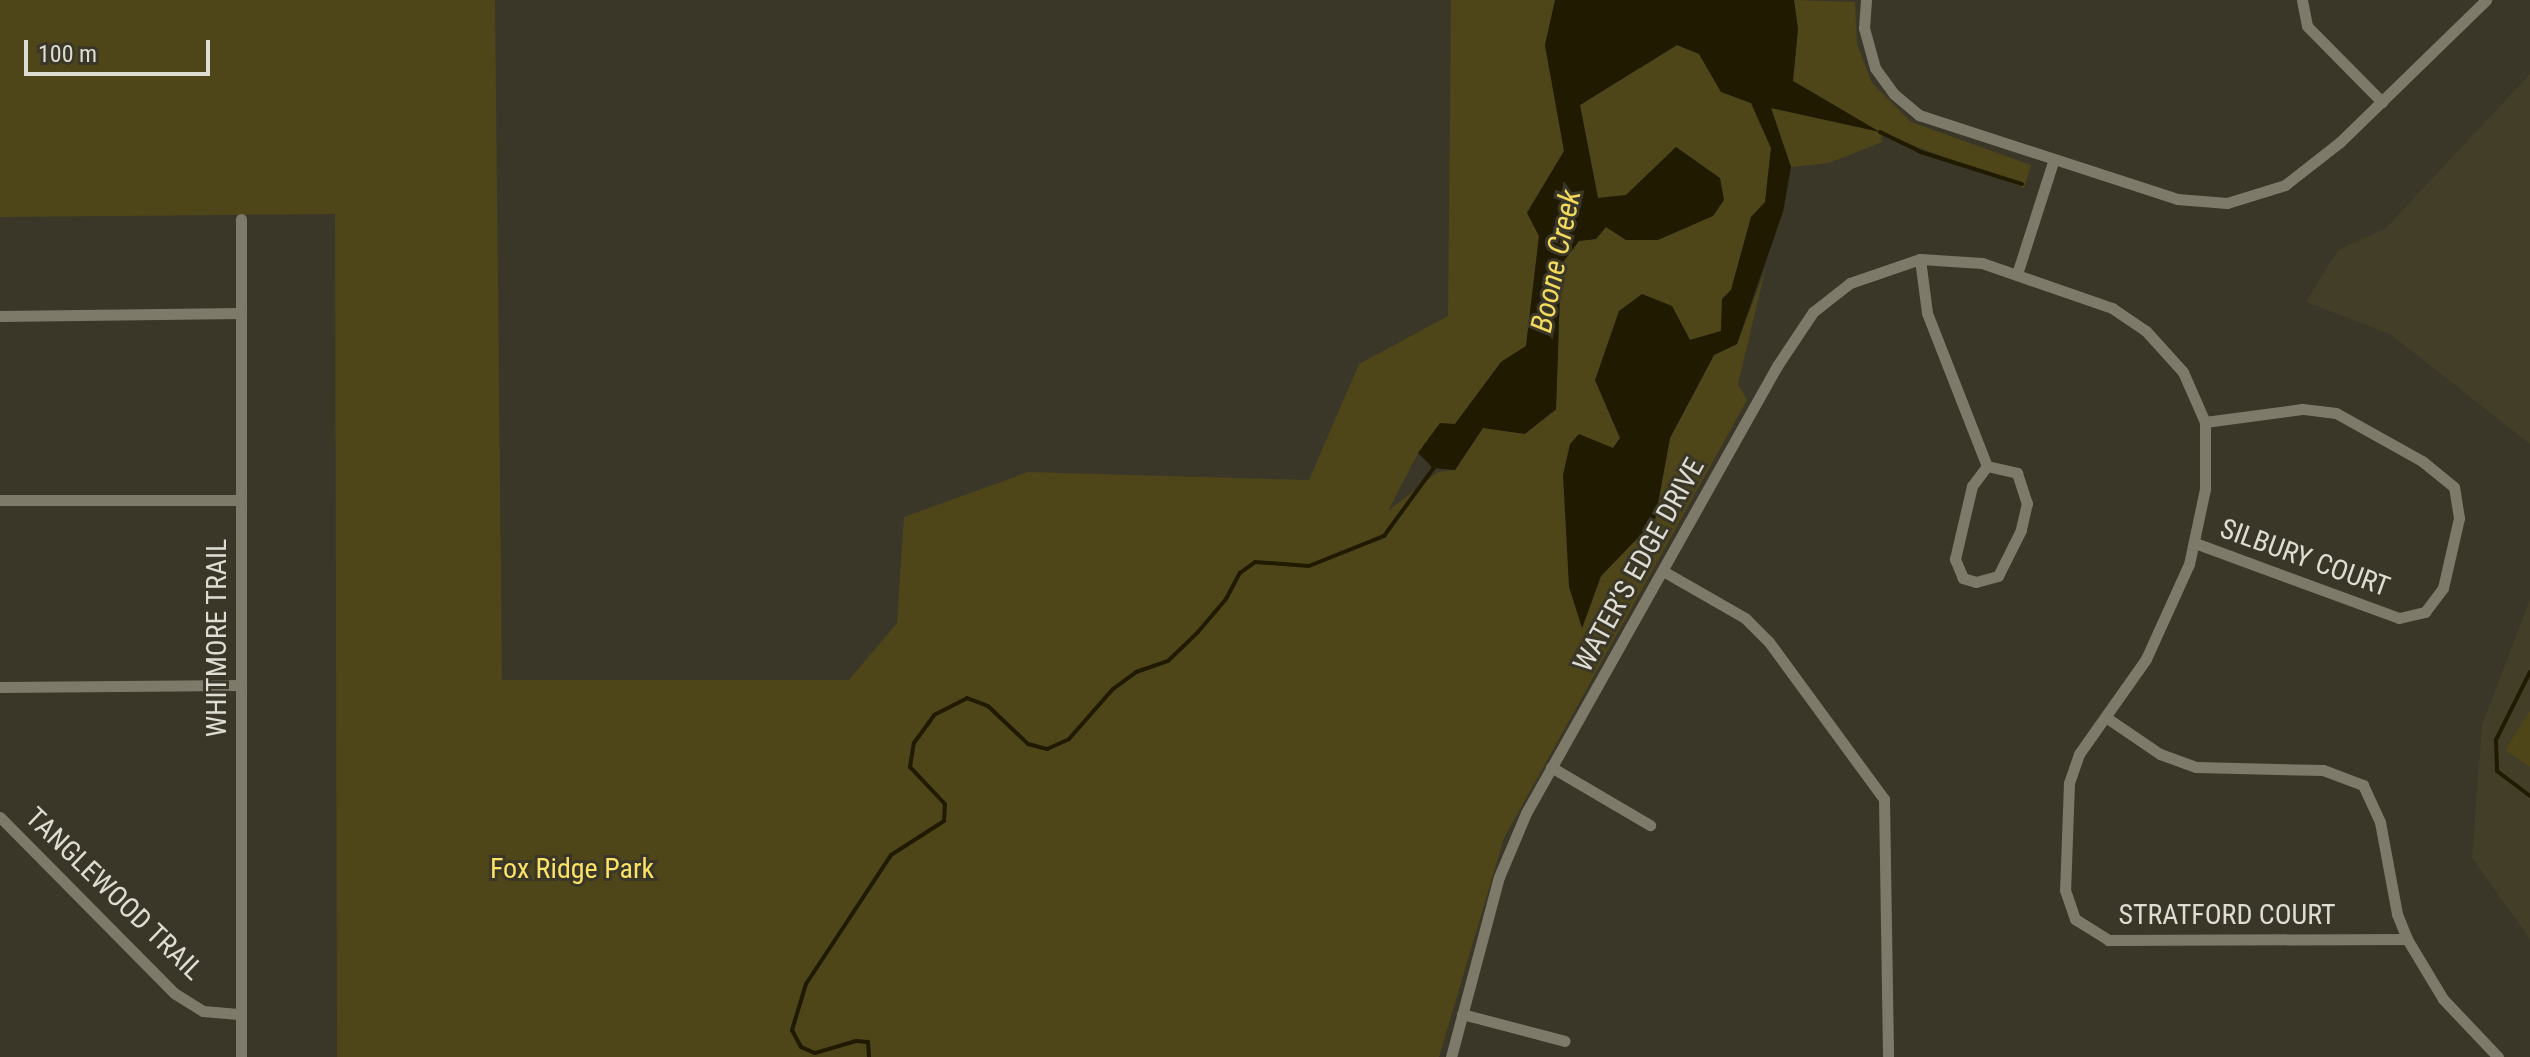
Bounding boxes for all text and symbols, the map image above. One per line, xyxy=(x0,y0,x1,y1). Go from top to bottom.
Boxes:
scale bar xyxy=(28,24,214,74)
text: 100 m xyxy=(38,40,97,68)
water label: Boone Creek xyxy=(1523,186,1589,336)
street label: WATER’S EDGE DRIVE xyxy=(1566,452,1712,678)
street label: SILBURY COURT xyxy=(2216,512,2394,604)
street label: WHITMORE TRAIL xyxy=(200,539,234,737)
street label: TANGLEWOOD TRAIL xyxy=(18,801,210,987)
park label: Fox Ridge Park xyxy=(490,852,654,886)
street label: STRATFORD COURT xyxy=(2118,898,2336,932)

